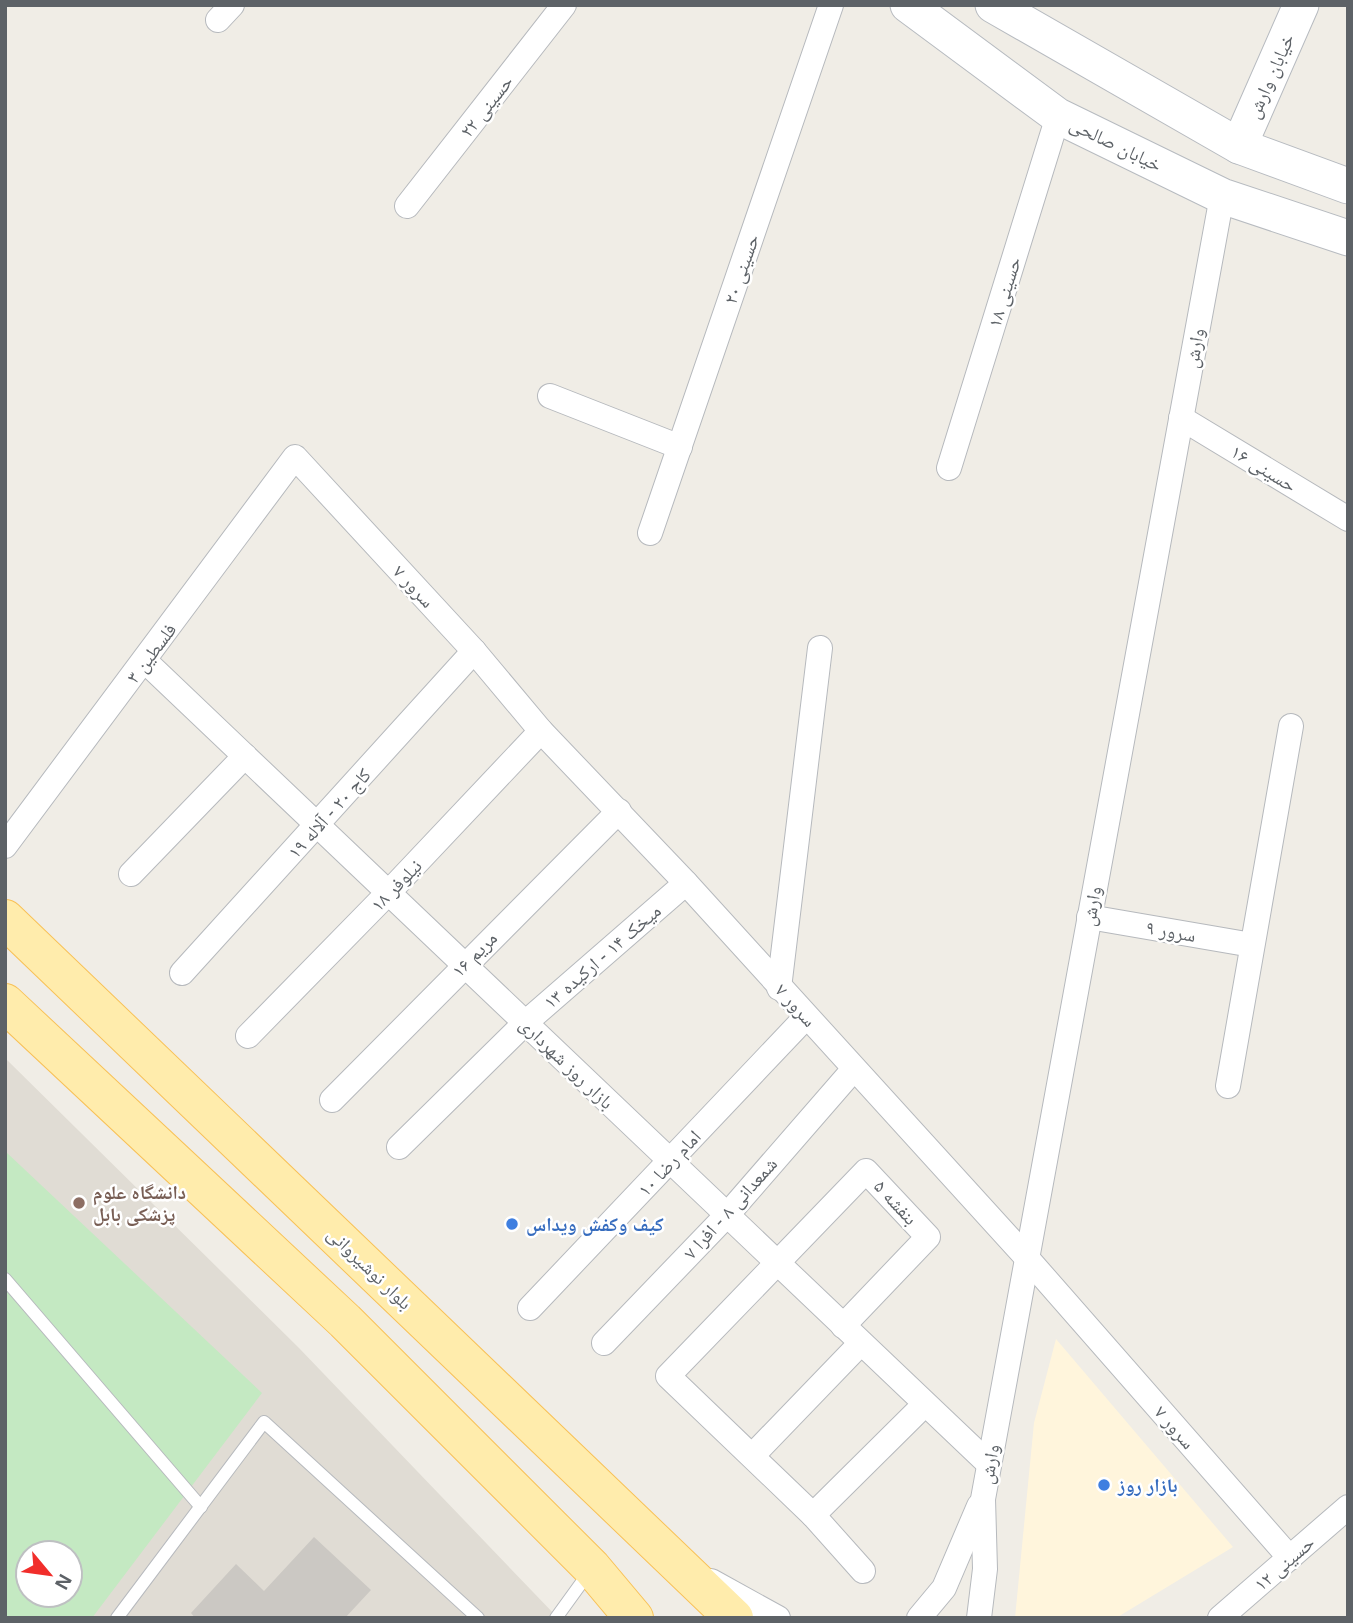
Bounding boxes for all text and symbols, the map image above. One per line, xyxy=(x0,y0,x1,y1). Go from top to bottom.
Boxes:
street label: خیابان وارش xyxy=(1243,31,1299,122)
street label: حسینی ۲۲ xyxy=(456,71,518,142)
street label: خيابان صالحی xyxy=(1066,113,1165,177)
street label: حسینی ٢٠ xyxy=(720,231,764,307)
street label: حسینی ۱۸ xyxy=(984,254,1026,330)
street label: وارش xyxy=(1181,327,1209,370)
street label: حسینی ۱۶ xyxy=(1227,441,1300,497)
street label: سرور ۷ xyxy=(388,561,438,613)
street label: فلسطین ۳ xyxy=(122,619,181,688)
street label: کاج ۲۰ - آلاله ۱۹ xyxy=(284,764,376,863)
street label: نیلوفر ۱۸ xyxy=(367,855,427,916)
street label: وارش xyxy=(1078,885,1106,928)
street label: میخک ۱۴ - ارکیده ۱۳ xyxy=(540,900,666,1014)
street label: سرور ۹ xyxy=(1144,917,1197,947)
street label: مریم ۱۶ xyxy=(447,927,503,983)
street label: سرور ۷ xyxy=(770,980,820,1032)
street label: بازار روز شهرداری xyxy=(515,1013,618,1114)
street label: امام رضا ۱۰ xyxy=(634,1126,707,1203)
street label: شمعدانی ۸ - افرا ۷ xyxy=(679,1153,782,1264)
street label: بنفشه ۵ xyxy=(869,1176,921,1229)
place label: دانشگاه علوم پزشکی بابل xyxy=(93,1182,186,1226)
marker: دانشگاه علوم پزشکی بابل xyxy=(71,1195,87,1211)
place label: کیف و‌کفش ویداس xyxy=(526,1214,664,1236)
marker: کیف و‌کفش ویداس xyxy=(504,1216,520,1232)
street label: بلوار نوشیروانی xyxy=(323,1223,416,1314)
street label: سرور ۷ xyxy=(1149,1401,1199,1454)
street label: وارش xyxy=(976,1443,1004,1486)
place label: بازار روز xyxy=(1117,1475,1177,1497)
marker: بازار روز xyxy=(1096,1477,1112,1493)
street label: حسینی ۱۲ xyxy=(1250,1532,1319,1596)
north arrow xyxy=(14,1539,84,1609)
text: N xyxy=(51,1571,76,1593)

